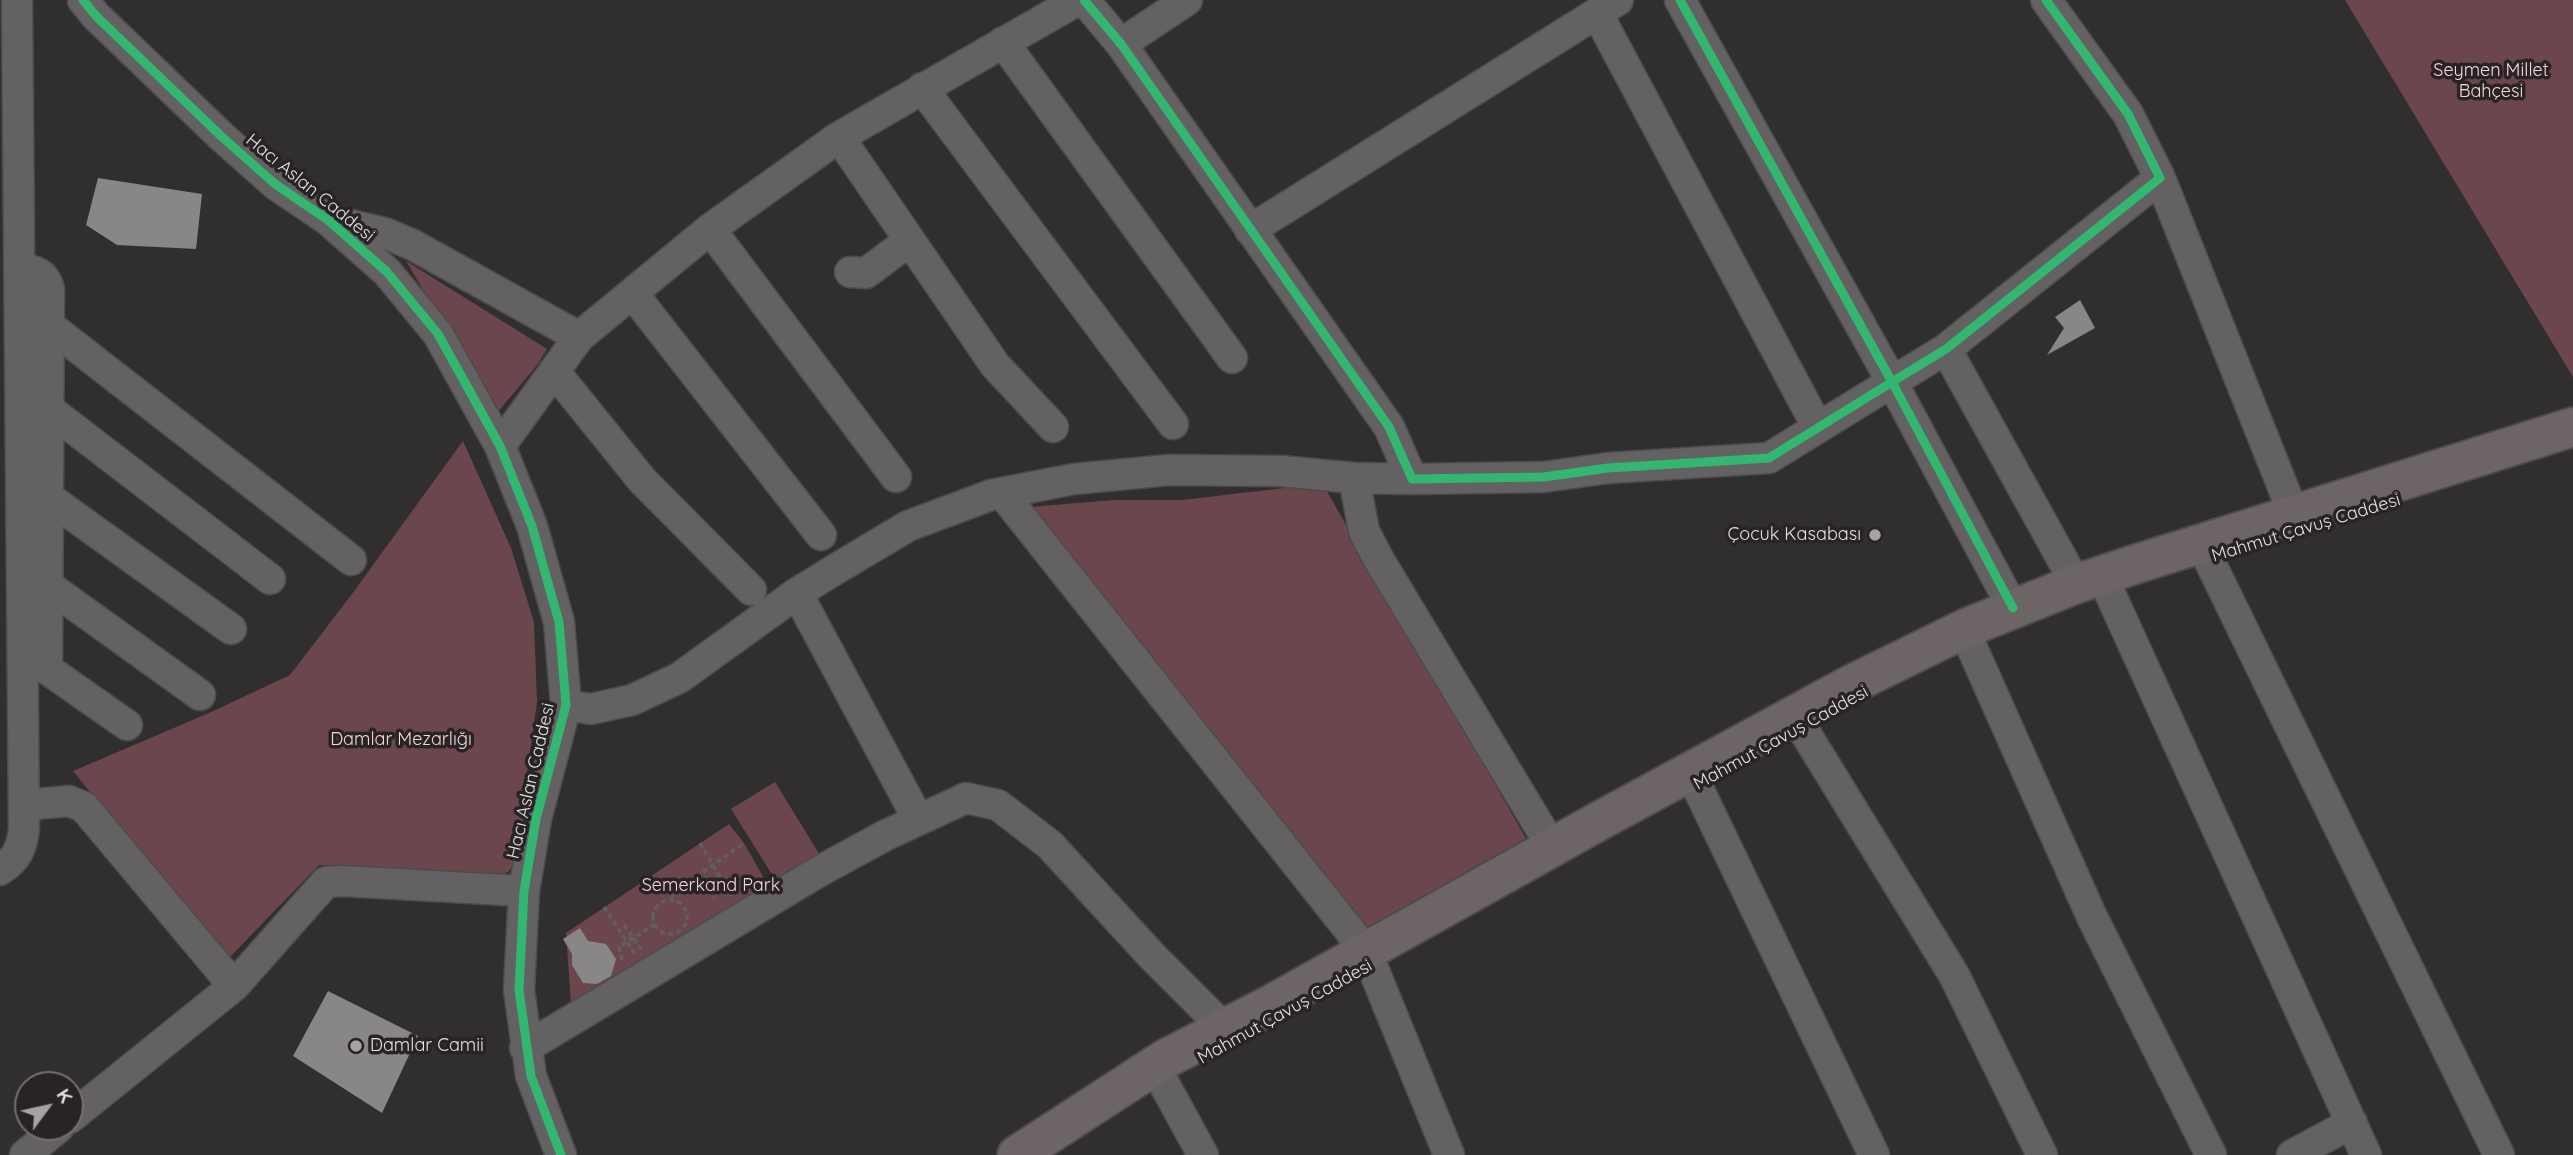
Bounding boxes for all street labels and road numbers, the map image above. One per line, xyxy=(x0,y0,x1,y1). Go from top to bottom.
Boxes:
street label: Hacı Aslan Caddesi xyxy=(241,129,379,247)
street label: Mahmut Çavuş Caddesi xyxy=(2209,489,2403,567)
street label: Mahmut Çavuş Caddesi xyxy=(1690,681,1872,795)
street label: Hacı Aslan Caddesi xyxy=(503,701,559,861)
street label: Mahmut Çavuş Caddesi xyxy=(1194,955,1376,1069)

